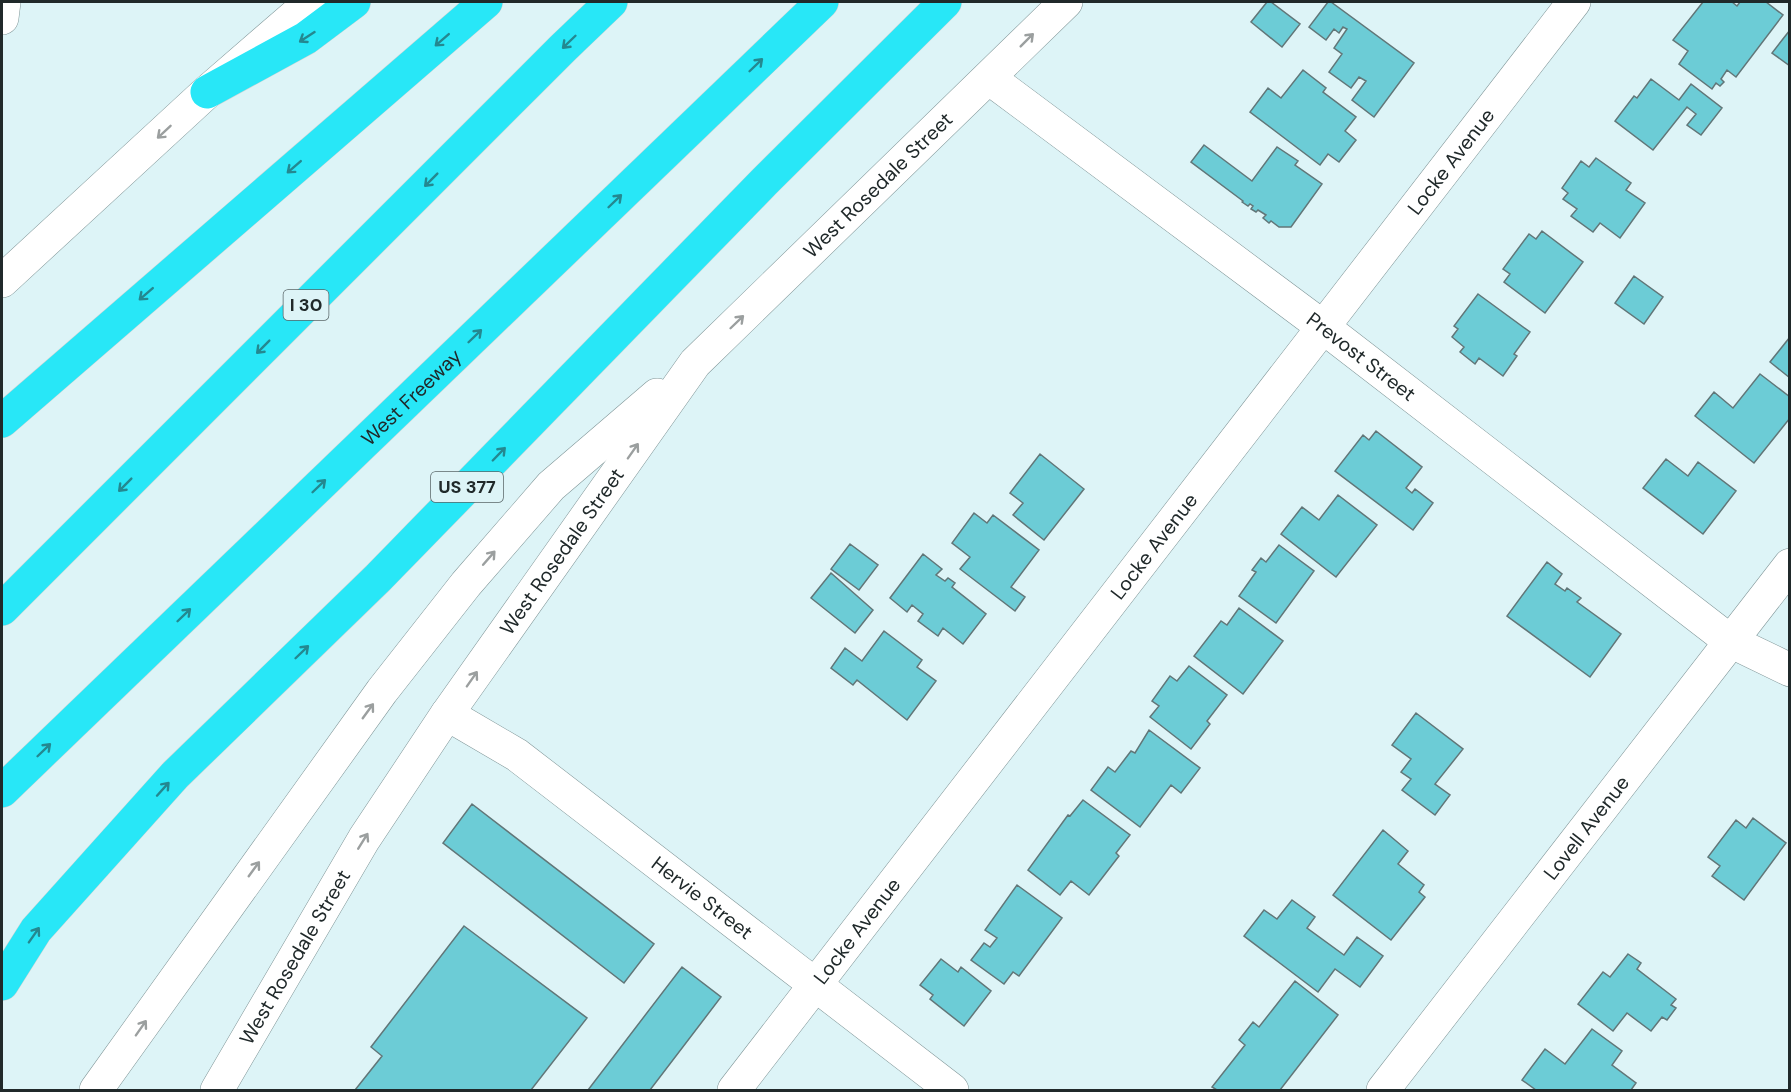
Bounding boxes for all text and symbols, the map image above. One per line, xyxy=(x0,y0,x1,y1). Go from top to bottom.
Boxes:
one-way arrow xyxy=(299,31,316,43)
one-way arrow xyxy=(1020,32,1035,47)
one-way arrow xyxy=(435,33,450,47)
one-way arrow xyxy=(561,35,576,49)
one-way arrow xyxy=(748,58,763,73)
street label: Locke Avenue xyxy=(1402,103,1500,220)
street label: West Rosedale Street xyxy=(798,106,958,263)
one-way arrow xyxy=(156,125,171,139)
one-way arrow xyxy=(287,160,302,174)
one-way arrow xyxy=(423,172,438,187)
one-way arrow xyxy=(608,193,623,208)
one-way arrow xyxy=(139,287,154,301)
road number: I 30 xyxy=(284,290,328,320)
street label: Prevost Street xyxy=(1302,306,1421,407)
one-way arrow xyxy=(730,314,745,329)
one-way arrow xyxy=(467,329,482,343)
one-way arrow xyxy=(256,340,271,355)
street label: West Freeway xyxy=(356,343,467,451)
one-way arrow xyxy=(627,443,639,460)
one-way arrow xyxy=(491,447,506,462)
street label: West Rosedale Street xyxy=(494,463,630,640)
road number: US 377 xyxy=(431,472,503,502)
one-way arrow xyxy=(118,478,133,493)
one-way arrow xyxy=(311,479,326,493)
street label: Locke Avenue xyxy=(1105,488,1203,605)
one-way arrow xyxy=(482,551,496,566)
one-way arrow xyxy=(177,608,192,622)
one-way arrow xyxy=(294,645,309,659)
one-way arrow xyxy=(466,672,478,688)
one-way arrow xyxy=(362,703,374,719)
one-way arrow xyxy=(36,743,51,758)
street label: Lovell Avenue xyxy=(1538,770,1635,885)
one-way arrow xyxy=(156,782,170,797)
one-way arrow xyxy=(358,833,370,850)
street label: Hervie Street xyxy=(646,850,758,945)
one-way arrow xyxy=(248,862,260,878)
street label: West Rosedale Street xyxy=(233,865,356,1049)
street label: Locke Avenue xyxy=(808,872,906,989)
one-way arrow xyxy=(28,927,40,943)
one-way arrow xyxy=(135,1021,147,1037)

